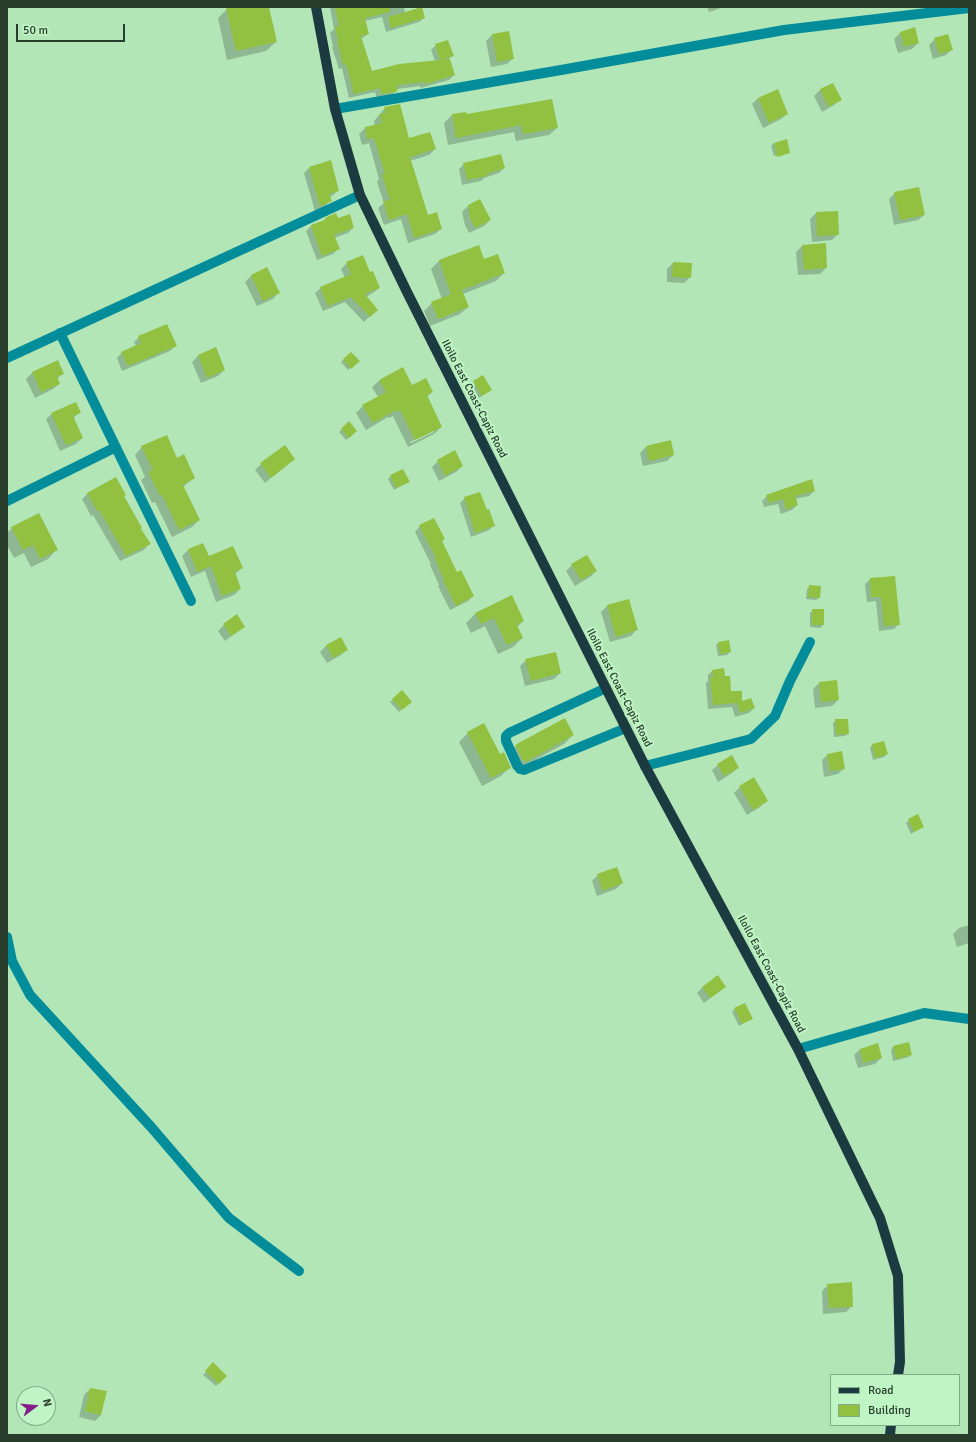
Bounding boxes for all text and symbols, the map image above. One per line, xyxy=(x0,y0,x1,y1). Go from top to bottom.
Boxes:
scale bar xyxy=(18,16,127,42)
text: 50 m xyxy=(23,23,48,38)
street label: Iloilo East Coast-Capiz Road xyxy=(438,338,510,460)
street label: Iloilo East Coast-Capiz Road xyxy=(583,627,655,749)
street label: Iloilo East Coast-Capiz Road xyxy=(734,913,808,1035)
legend xyxy=(830,1374,960,1426)
text: Road xyxy=(868,1383,894,1398)
north arrow xyxy=(16,1386,56,1426)
text: N xyxy=(40,1397,54,1408)
text: Building xyxy=(868,1403,911,1418)

